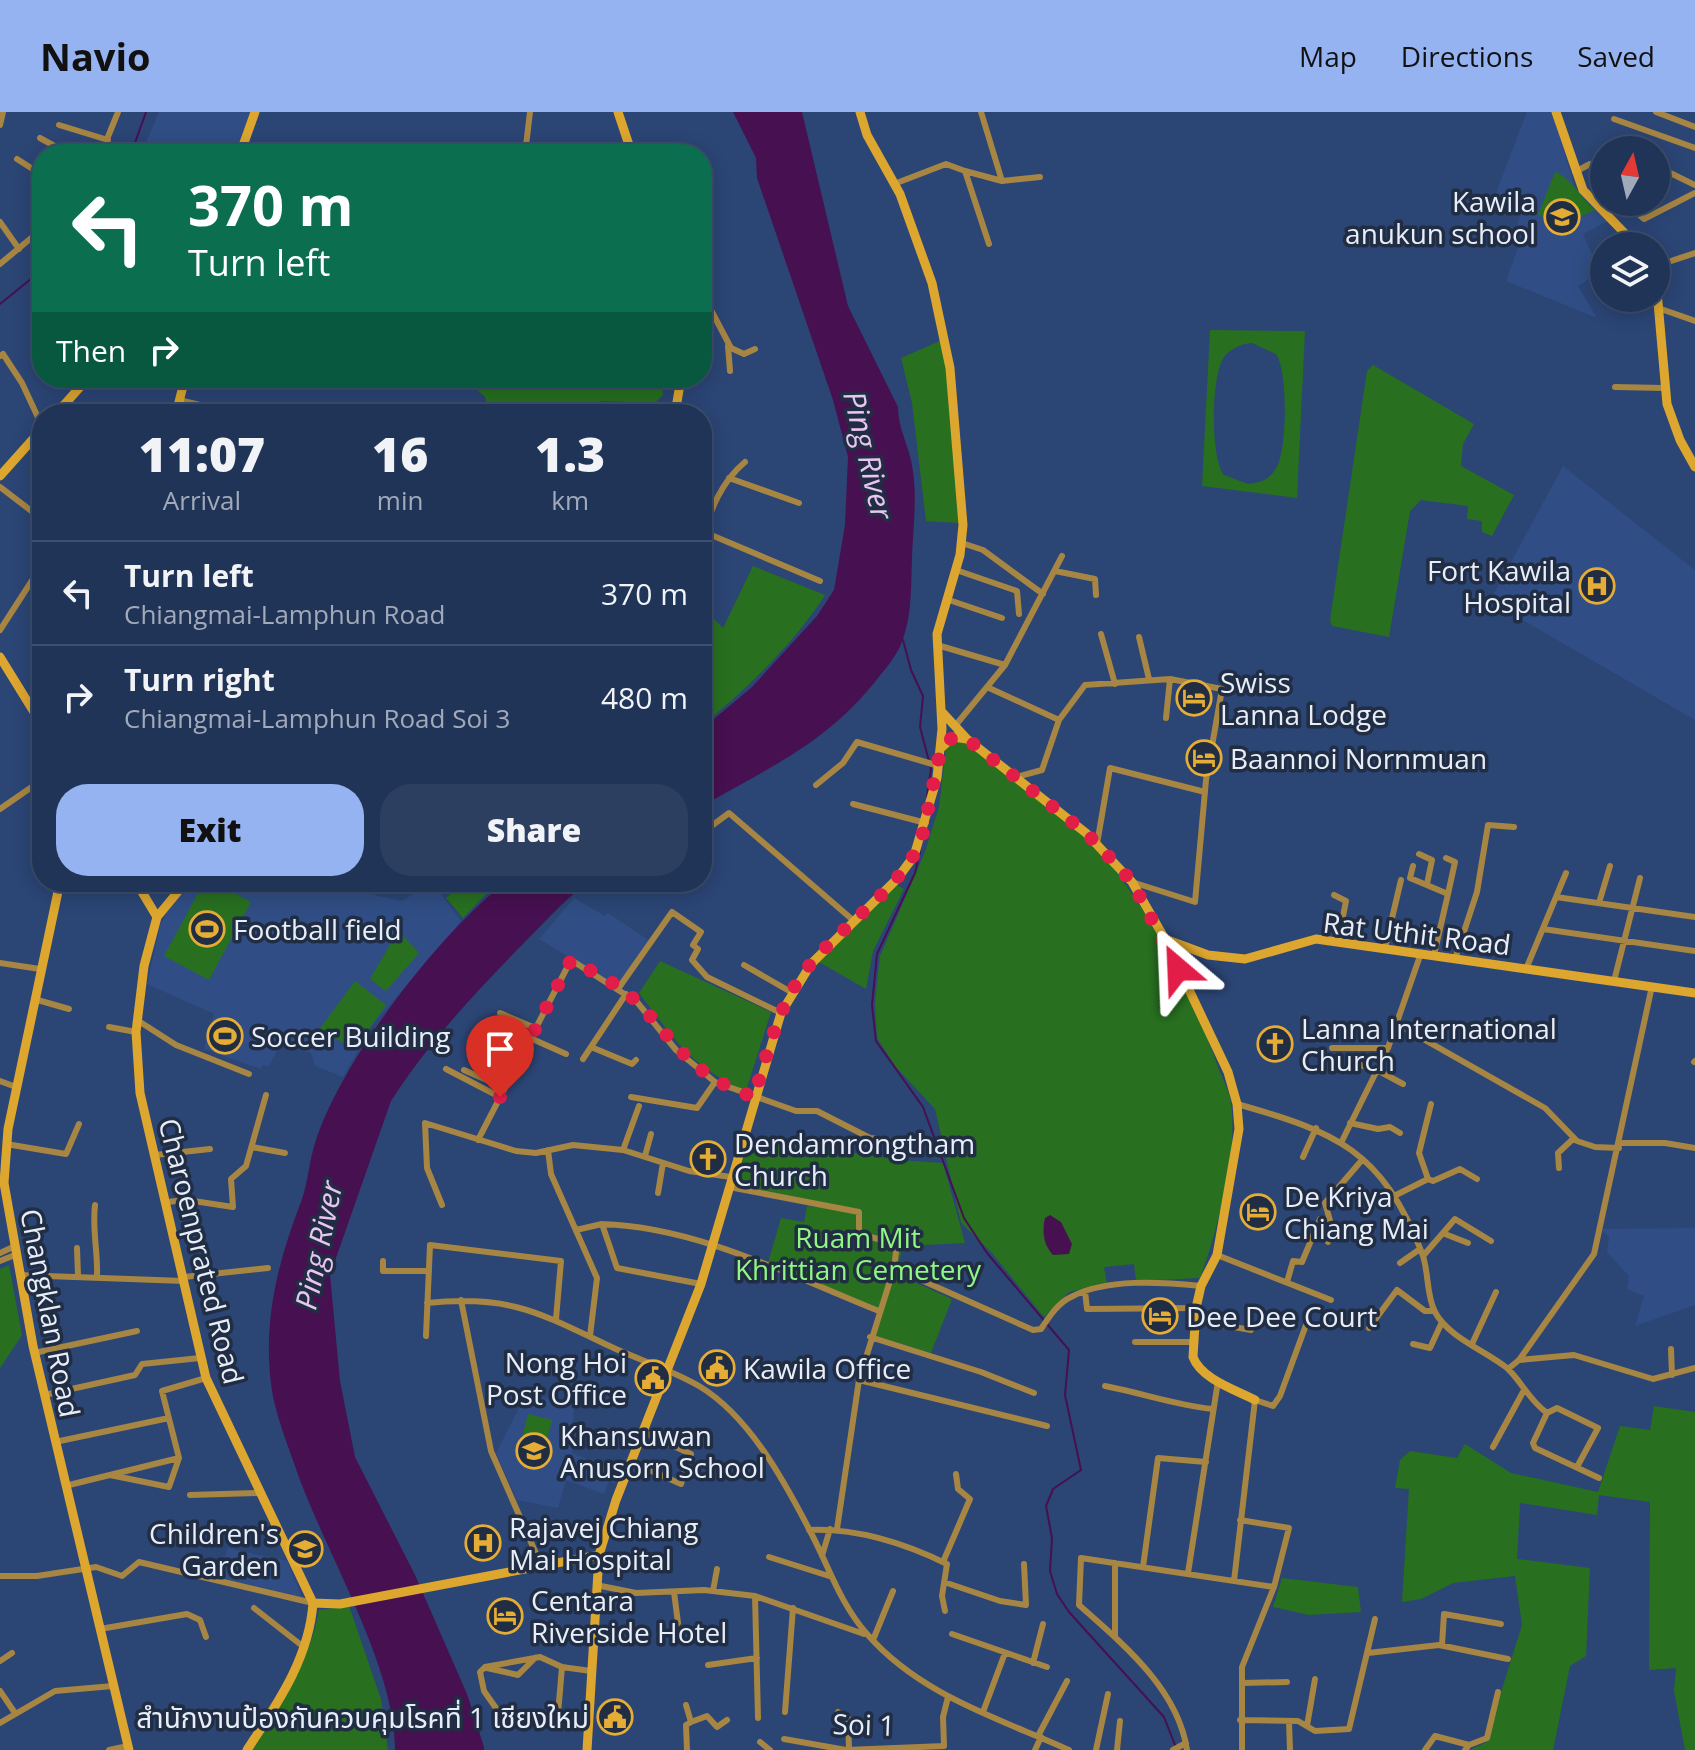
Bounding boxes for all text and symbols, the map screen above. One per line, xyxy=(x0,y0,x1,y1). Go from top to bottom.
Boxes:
text: Navio xyxy=(40,30,151,82)
text: Map xyxy=(1299,37,1357,75)
text: Directions xyxy=(1401,37,1533,75)
text: Saved xyxy=(1577,37,1655,75)
north arrow xyxy=(1590,136,1670,216)
map controls xyxy=(1590,136,1670,312)
text: 370 m xyxy=(188,166,354,242)
icon: left xyxy=(56,176,160,280)
place label: Kawila anukun school xyxy=(1345,182,1536,252)
school or university icon: Kawila anukun school xyxy=(1543,198,1581,236)
button: layers xyxy=(1590,232,1670,312)
text: Turn left xyxy=(188,238,330,287)
icon: right xyxy=(142,328,186,372)
text: Then xyxy=(56,330,126,371)
water label: Ping River xyxy=(834,387,904,524)
text: 11:07 xyxy=(139,421,265,486)
text: 16 xyxy=(372,421,428,486)
text: 1.3 xyxy=(535,421,605,486)
text: Arrival xyxy=(163,482,241,518)
text: min xyxy=(377,482,423,518)
text: km xyxy=(551,482,589,518)
place label: Fort Kawila Hospital xyxy=(1427,551,1571,621)
text: Turn left xyxy=(124,555,254,596)
hospital icon: Fort Kawila Hospital xyxy=(1578,567,1616,605)
icon: left xyxy=(56,571,100,615)
text: 370 m xyxy=(601,573,688,614)
text: Chiangmai-Lamphun Road xyxy=(124,596,445,632)
text: Turn right xyxy=(124,659,275,700)
place label: Swiss Lanna Lodge xyxy=(1220,663,1387,733)
icon: right xyxy=(56,675,100,719)
text: 480 m xyxy=(601,677,688,718)
hotel icon: Swiss Lanna Lodge xyxy=(1175,679,1213,717)
text: Chiangmai-Lamphun Road Soi 3 xyxy=(124,700,510,736)
hotel icon: Baannoi Nornmuan xyxy=(1185,739,1223,777)
place label: Baannoi Nornmuan xyxy=(1230,739,1487,777)
button: Exit xyxy=(56,784,364,876)
button: Share xyxy=(380,784,688,876)
street label: Rat Uthit Road xyxy=(1321,903,1513,963)
sports icon: Football field xyxy=(188,910,226,948)
place label: Football field xyxy=(233,910,402,948)
position arrow xyxy=(1136,927,1220,1011)
place label: Lanna International Church xyxy=(1301,1009,1557,1079)
pin xyxy=(466,1015,534,1097)
sports icon: Soccer Building xyxy=(206,1017,244,1055)
place label: Soccer Building xyxy=(251,1017,450,1055)
church icon: Lanna International Church xyxy=(1256,1025,1294,1063)
icon: arrive xyxy=(478,1027,522,1071)
street label: Charoenprated Road xyxy=(151,1114,253,1388)
place label: Dendamrongtham Church xyxy=(734,1124,975,1194)
church icon: Dendamrongtham Church xyxy=(689,1140,727,1178)
water label: Ping River xyxy=(284,1176,352,1313)
place label: De Kriya Chiang Mai xyxy=(1284,1177,1429,1247)
hotel icon: De Kriya Chiang Mai xyxy=(1239,1193,1277,1231)
street label: Changklan Road xyxy=(12,1206,90,1420)
park label: Ruam Mit Khrittian Cemetery xyxy=(735,1218,982,1288)
hotel icon: Dee Dee Court xyxy=(1141,1297,1179,1335)
place label: Dee Dee Court xyxy=(1186,1297,1377,1335)
place label: Nong Hoi Post Office xyxy=(486,1343,627,1413)
public building icon: Kawila Office xyxy=(698,1349,736,1387)
place label: Kawila Office xyxy=(743,1349,911,1387)
public building icon: Nong Hoi Post Office xyxy=(634,1359,672,1397)
place label: Khansuwan Anusorn School xyxy=(560,1416,765,1486)
school or university icon: Khansuwan Anusorn School xyxy=(515,1432,553,1470)
place label: Rajavej Chiang Mai Hospital xyxy=(509,1508,698,1578)
place label: Children's Garden xyxy=(149,1514,279,1584)
hospital icon: Rajavej Chiang Mai Hospital xyxy=(464,1524,502,1562)
school or university icon: Children's Garden xyxy=(286,1530,324,1568)
place label: Centara Riverside Hotel xyxy=(531,1581,727,1651)
hotel icon: Centara Riverside Hotel xyxy=(486,1597,524,1635)
place label: สำนักงานป้องกันควบคุมโรคที่ 1 เชียงใหม่ xyxy=(136,1698,589,1736)
public building icon: สำนักงานป้องกันควบคุมโรคที่ 1 เชียงใหม่ xyxy=(596,1698,634,1736)
street label: Soi 1 xyxy=(832,1704,896,1744)

